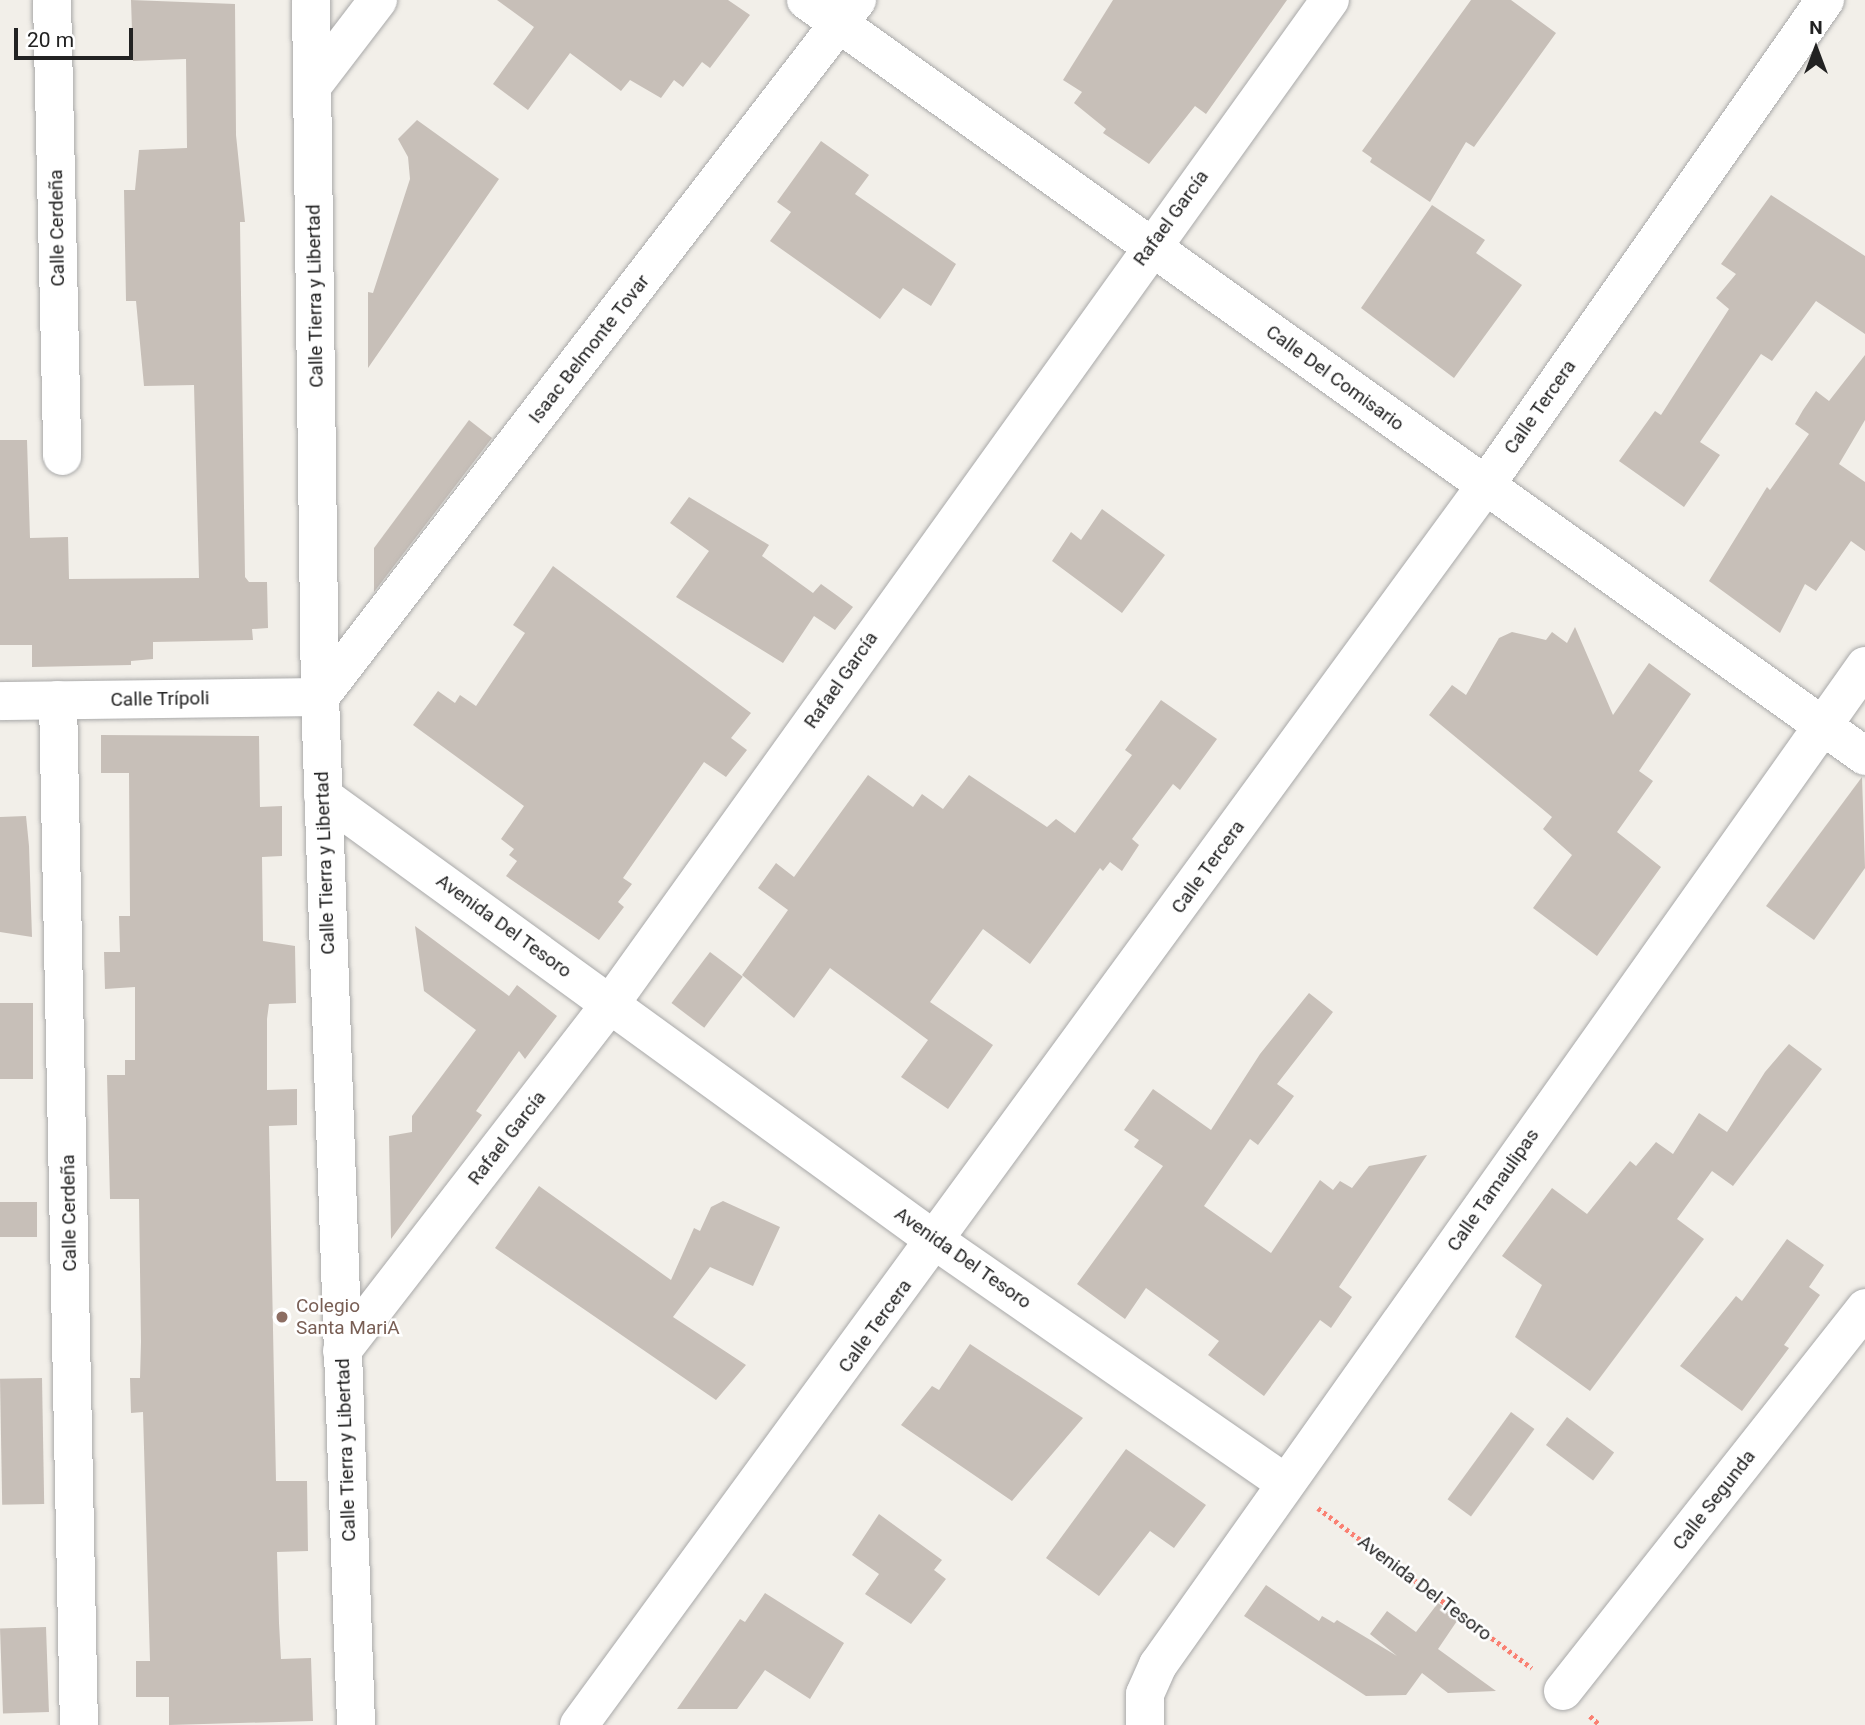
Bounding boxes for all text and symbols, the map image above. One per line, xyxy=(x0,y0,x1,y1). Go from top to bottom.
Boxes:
scale bar xyxy=(18,14,136,58)
north arrow xyxy=(1781,14,1851,84)
text: N xyxy=(1809,16,1823,39)
text: 20 m xyxy=(27,28,74,52)
street label: Rafael García xyxy=(1129,166,1213,270)
street label: Calle Cerdeña xyxy=(45,169,69,287)
street label: Calle Tierra y Libertad xyxy=(302,204,328,388)
street label: Isaac Belmonte Tovar xyxy=(524,270,654,428)
street label: Calle Del Comisario xyxy=(1262,320,1408,436)
street label: Calle Tercera xyxy=(1499,355,1581,459)
street label: Rafael García xyxy=(799,627,883,733)
street label: Calle Trípoli xyxy=(110,687,210,711)
street label: Calle Tierra y Libertad xyxy=(310,771,340,955)
street label: Calle Tercera xyxy=(1166,816,1250,918)
street label: Avenida Del Tesoro xyxy=(432,869,576,983)
street label: Rafael García xyxy=(463,1086,551,1190)
street label: Calle Tamaulipas xyxy=(1442,1124,1544,1256)
street label: Calle Cerdeña xyxy=(57,1154,81,1272)
street label: Avenida Del Tesoro xyxy=(890,1202,1036,1314)
street label: Calle Tercera xyxy=(833,1275,917,1377)
place label: Colegio Santa MariA xyxy=(296,1295,400,1339)
marker: Colegio Santa MariA xyxy=(274,1309,290,1325)
street label: Calle Tierra y Libertad xyxy=(331,1358,361,1542)
street label: Calle Segunda xyxy=(1668,1445,1760,1555)
street label: Avenida Del Tesoro xyxy=(1353,1530,1497,1646)

